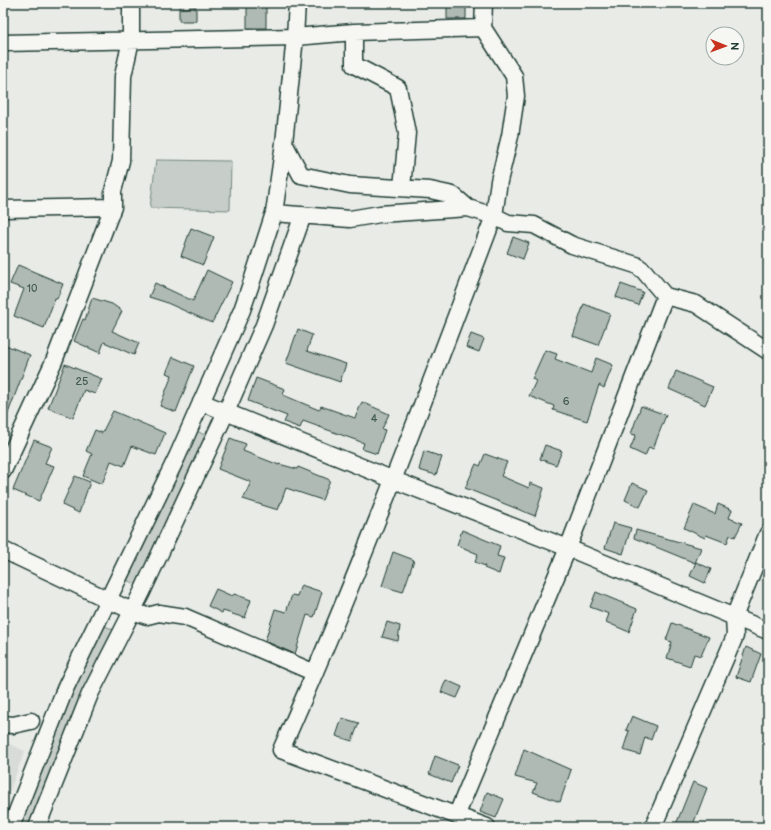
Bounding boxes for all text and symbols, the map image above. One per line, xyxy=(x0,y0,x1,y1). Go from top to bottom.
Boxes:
north arrow xyxy=(705,26,745,66)
text: N xyxy=(728,42,741,50)
house number: 10 xyxy=(27,282,38,295)
house number: 25 xyxy=(76,375,88,388)
house number: 6 xyxy=(563,395,570,408)
house number: 4 xyxy=(371,412,378,425)

